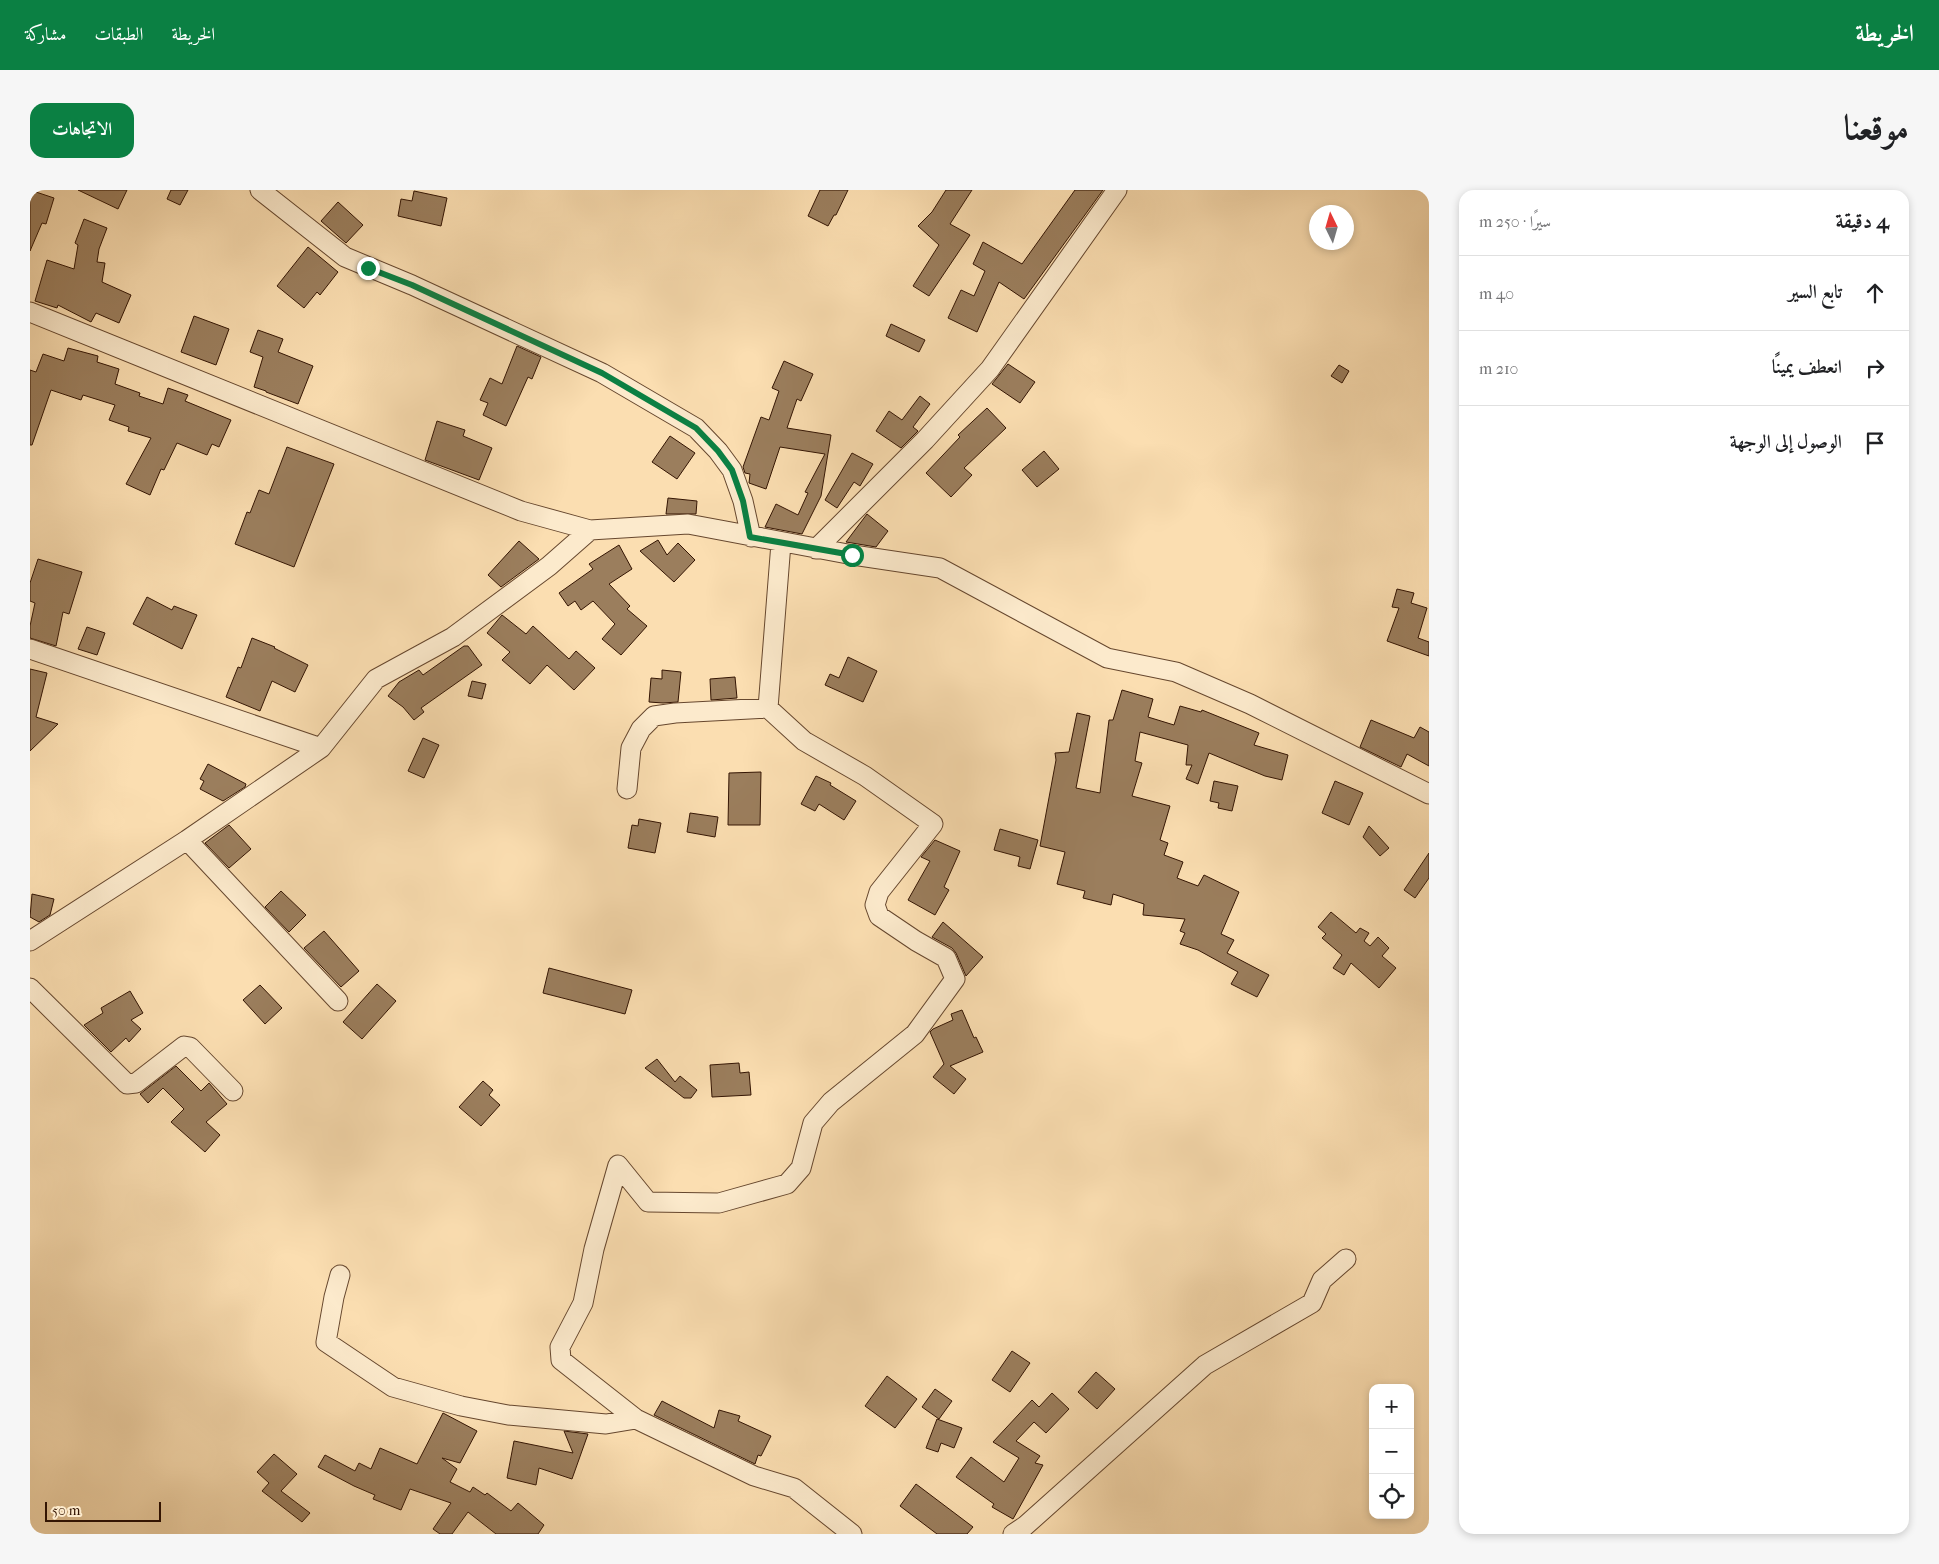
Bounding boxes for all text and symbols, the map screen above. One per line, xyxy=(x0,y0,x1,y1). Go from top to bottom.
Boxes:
text: الخريطة xyxy=(1856,19,1914,47)
text: مشاركة xyxy=(25,24,66,45)
text: الطبقات xyxy=(94,24,143,45)
text: الخريطة xyxy=(171,24,215,45)
button: الاتجاهات xyxy=(30,103,134,158)
text: موقعنا xyxy=(1844,107,1909,148)
north arrow xyxy=(1309,205,1354,250)
text: 4 دقيقة xyxy=(1835,209,1889,233)
text: سيرًا · 250 m xyxy=(1479,212,1551,231)
route end xyxy=(357,257,380,280)
icon: ahead xyxy=(1861,279,1889,307)
text: تابع السير xyxy=(1788,281,1842,303)
text: 40 m xyxy=(1479,284,1514,303)
icon: right xyxy=(1861,354,1889,382)
text: انعطف يمينًا xyxy=(1772,356,1842,378)
text: 210 m xyxy=(1479,359,1518,378)
icon: arrive xyxy=(1861,429,1889,457)
text: الوصول إلى الوجهة xyxy=(1730,431,1842,453)
route start xyxy=(841,544,864,567)
map controls xyxy=(1369,1384,1414,1519)
button: + xyxy=(1369,1384,1414,1429)
button: − xyxy=(1369,1429,1414,1474)
button: locate xyxy=(1369,1474,1414,1519)
scale bar xyxy=(45,1499,161,1522)
text: 50 m xyxy=(52,1502,80,1519)

